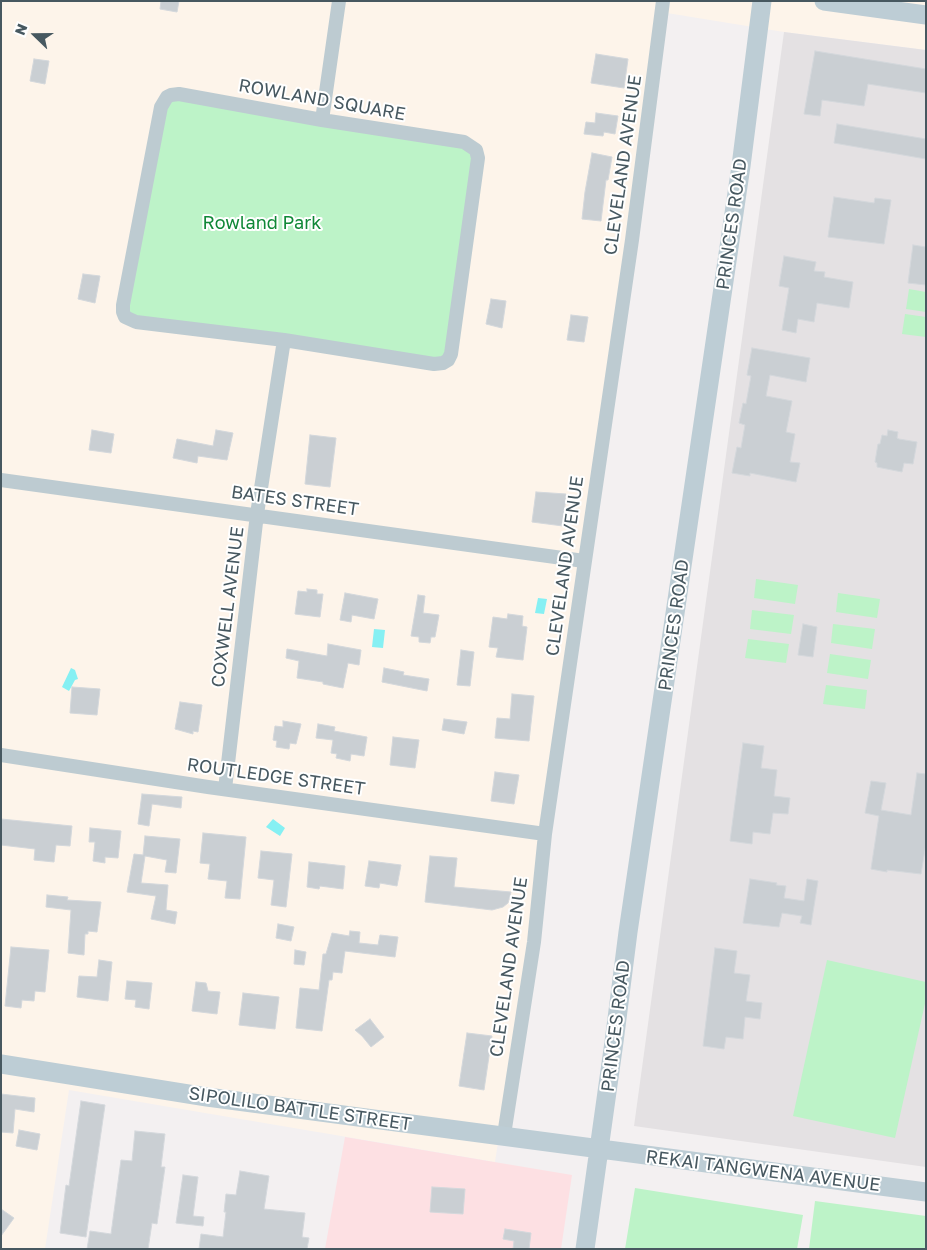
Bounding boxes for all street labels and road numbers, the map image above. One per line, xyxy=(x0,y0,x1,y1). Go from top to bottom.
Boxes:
street label: CLEVELAND AVENUE xyxy=(600,74,646,256)
street label: ROWLAND SQUARE xyxy=(237,75,407,125)
street label: PRINCES ROAD xyxy=(712,157,752,291)
street label: CLEVELAND AVENUE xyxy=(542,475,588,657)
street label: BATES STREET xyxy=(230,481,360,521)
street label: COXWELL AVENUE xyxy=(207,525,249,689)
street label: PRINCES ROAD xyxy=(654,558,694,692)
street label: ROUTLEDGE STREET xyxy=(185,754,367,800)
street label: CLEVELAND AVENUE xyxy=(486,876,532,1058)
street label: PRINCES ROAD xyxy=(597,959,635,1093)
street label: SIPOLILO BATTLE STREET xyxy=(187,1083,413,1135)
street label: REKAI TANGWENA AVENUE xyxy=(645,1146,881,1196)

